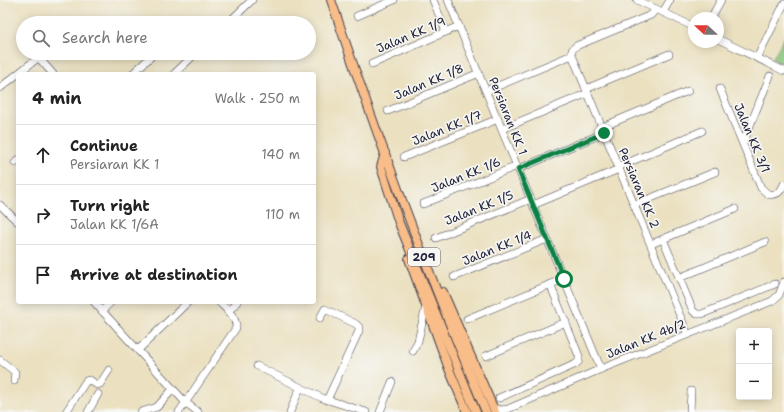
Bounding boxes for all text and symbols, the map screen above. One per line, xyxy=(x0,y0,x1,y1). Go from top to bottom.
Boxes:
north arrow xyxy=(688,12,724,48)
street label: Jalan KK 1/9 xyxy=(374,13,448,57)
search box xyxy=(16,16,316,60)
icon: search xyxy=(30,27,52,49)
text: Search here xyxy=(62,28,148,48)
street label: Jalan KK 1/8 xyxy=(392,60,466,104)
street label: Persiaran KK 1 xyxy=(485,75,531,157)
text: 4 min xyxy=(32,87,82,109)
text: Walk · 250 m xyxy=(215,90,300,107)
street label: Jalan KK 3/1 xyxy=(730,101,774,175)
street label: Jalan KK 1/7 xyxy=(410,107,484,149)
route end xyxy=(595,124,613,142)
text: Continue xyxy=(70,136,138,156)
icon: ahead xyxy=(32,144,54,166)
street label: Persiaran KK 2 xyxy=(615,145,663,231)
text: 140 m xyxy=(261,146,300,163)
street label: Jalan KK 1/6 xyxy=(429,154,503,196)
text: Persiaran KK 1 xyxy=(70,156,159,173)
street label: Jalan KK 1/5 xyxy=(442,187,516,229)
text: Turn right xyxy=(70,196,150,216)
icon: right xyxy=(32,204,54,226)
text: 110 m xyxy=(265,206,300,223)
text: Jalan KK 1/6A xyxy=(70,216,159,233)
street label: Jalan KK 1/4 xyxy=(460,227,534,269)
road number: 209 xyxy=(408,248,440,266)
icon: arrive xyxy=(32,264,54,286)
text: Arrive at destination xyxy=(70,265,238,285)
route start xyxy=(555,270,573,288)
street label: Jalan KK 4b/2 xyxy=(604,316,688,362)
map controls xyxy=(736,328,772,400)
button: + xyxy=(736,328,772,364)
button: − xyxy=(736,364,772,400)

